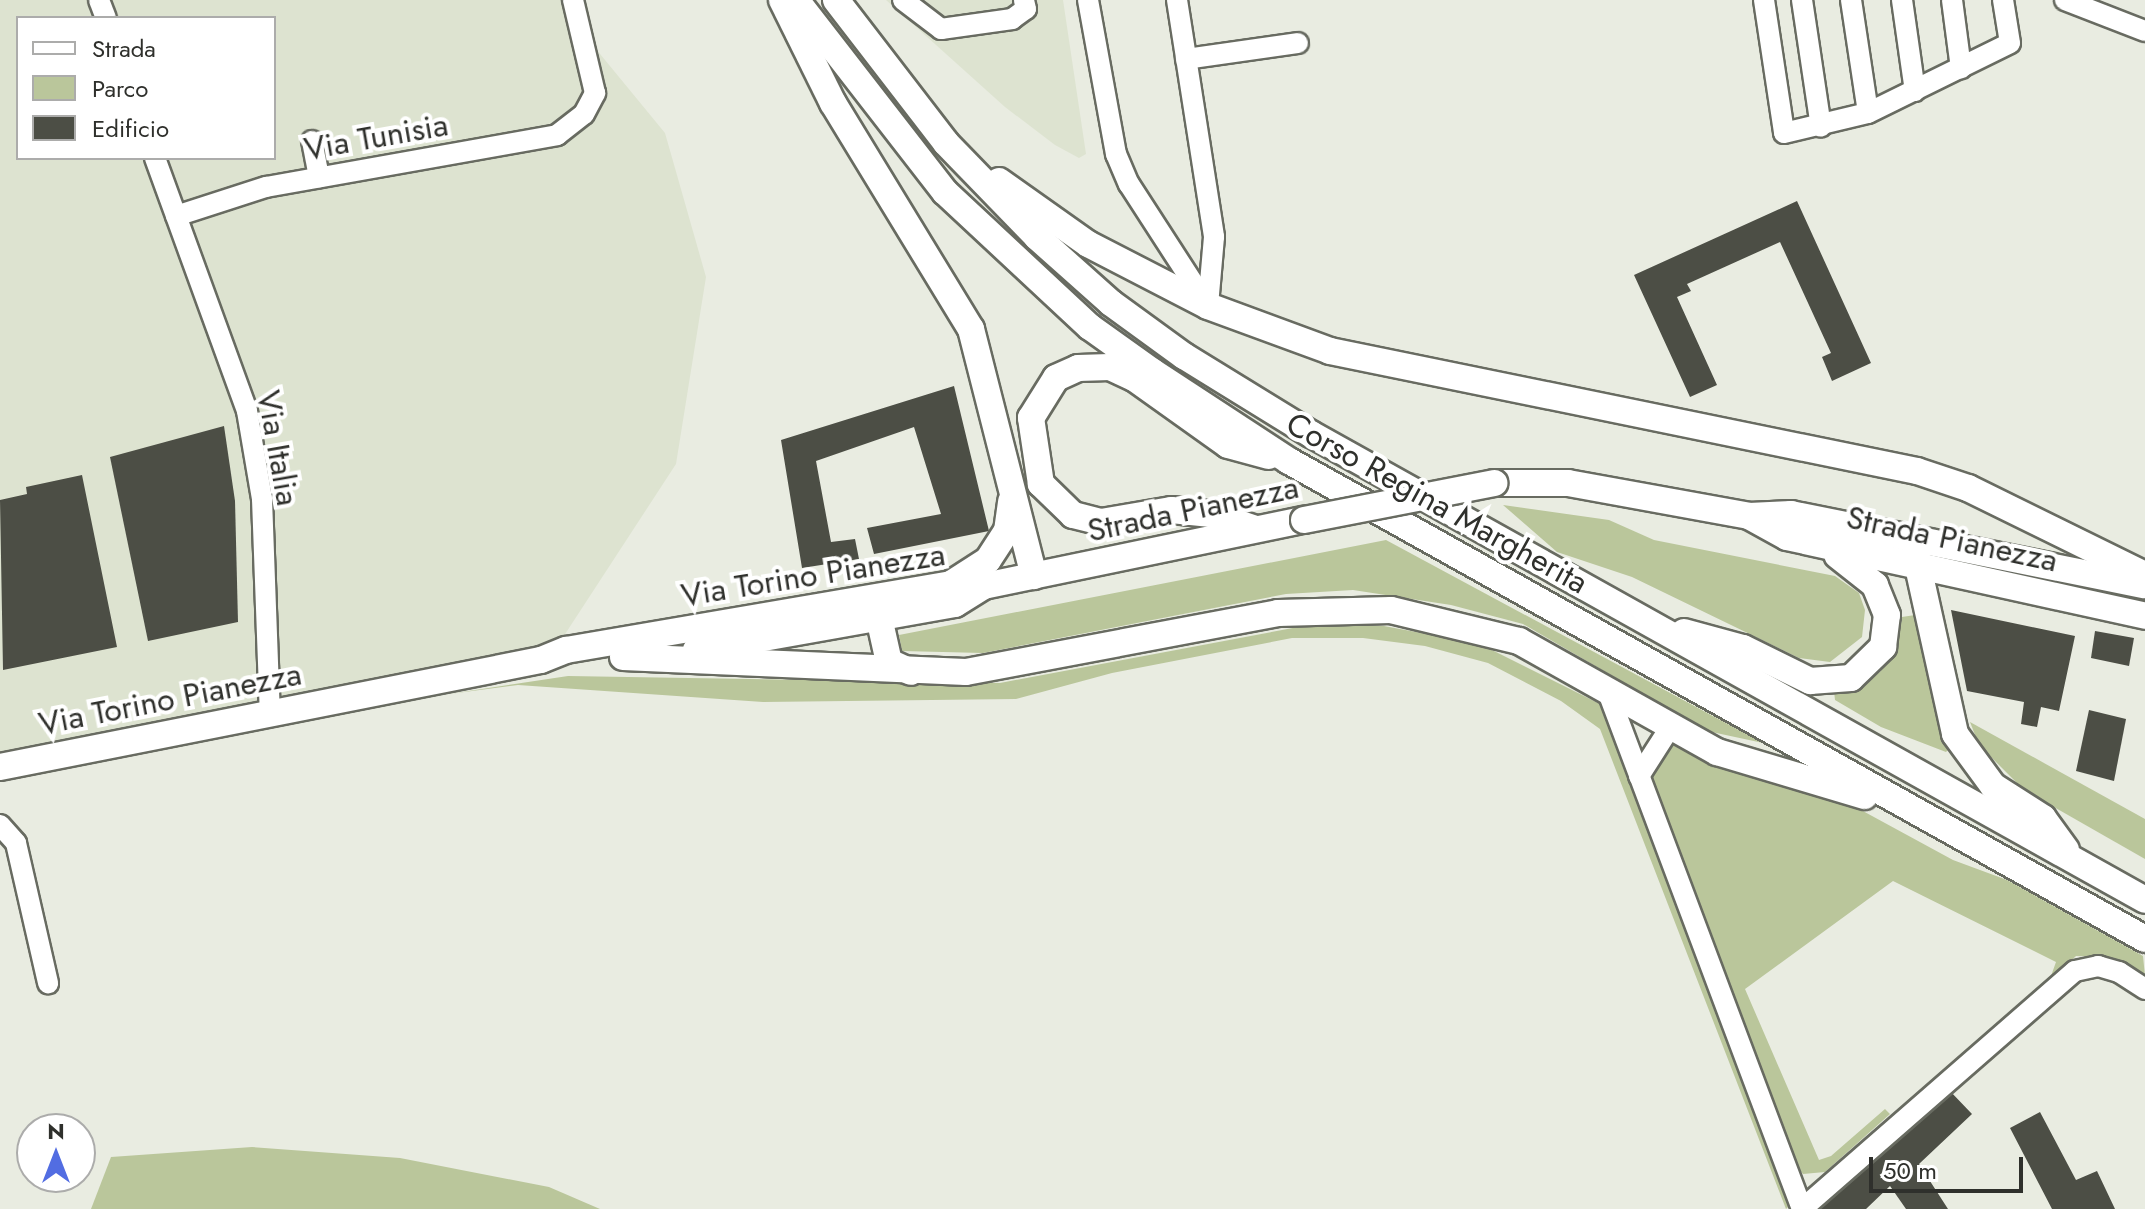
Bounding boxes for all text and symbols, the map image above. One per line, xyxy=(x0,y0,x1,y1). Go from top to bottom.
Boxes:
legend xyxy=(16,16,276,160)
text: Strada xyxy=(92,31,156,66)
text: Parco xyxy=(92,71,148,106)
street label: Via Tunisia xyxy=(301,105,451,169)
text: Edificio xyxy=(92,111,169,146)
street label: Via Italia xyxy=(249,387,307,509)
street label: Corso Regina Margherita xyxy=(1280,404,1594,602)
street label: Strada Pianezza xyxy=(1084,468,1302,550)
street label: Strada Pianezza xyxy=(1843,498,2061,580)
street label: Via Torino Pianezza xyxy=(678,535,948,615)
street label: Via Torino Pianezza xyxy=(35,655,305,743)
north arrow xyxy=(16,1113,96,1193)
text: N xyxy=(47,1115,65,1147)
scale bar xyxy=(1873,1141,2027,1191)
text: 50 m xyxy=(1883,1153,1937,1188)

